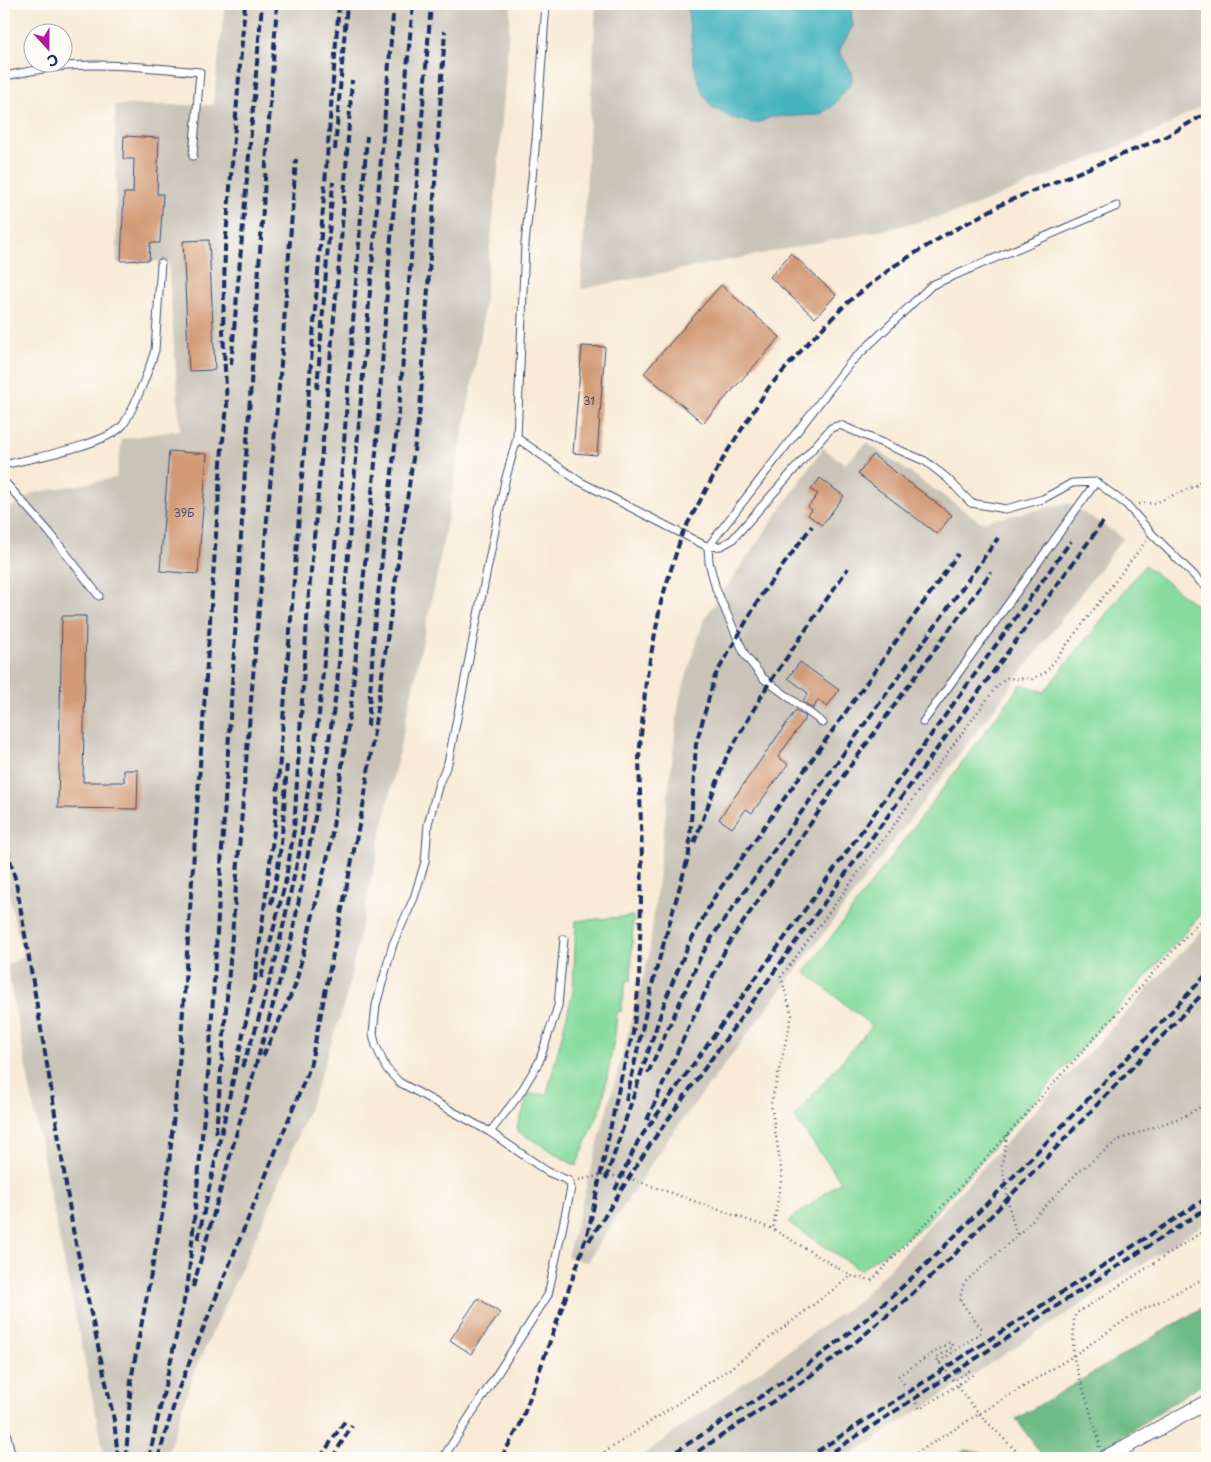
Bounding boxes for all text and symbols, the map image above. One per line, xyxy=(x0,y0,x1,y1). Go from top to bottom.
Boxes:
north arrow xyxy=(22,22,72,72)
text: С xyxy=(44,49,62,72)
house number: 31 xyxy=(583,392,595,409)
house number: 39Б xyxy=(174,504,194,521)

